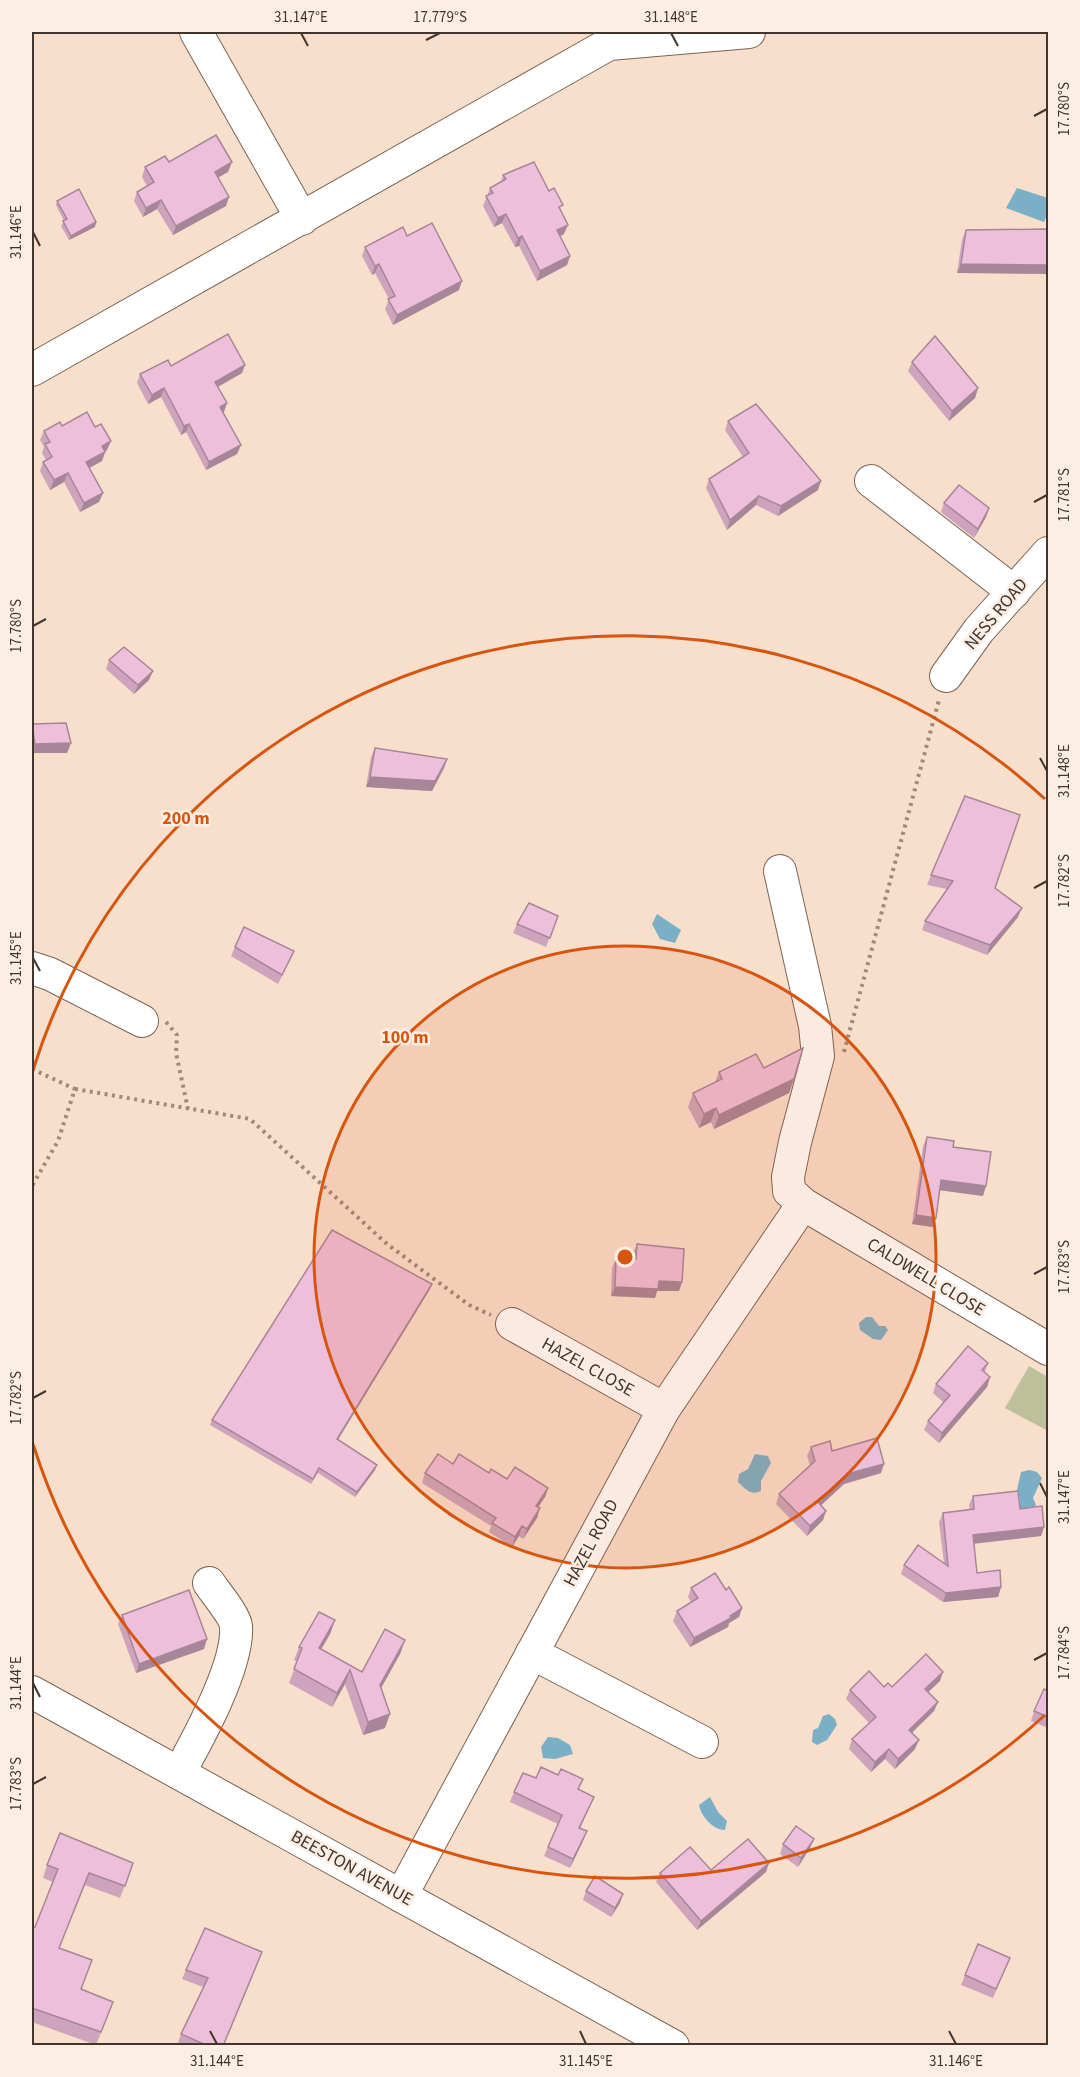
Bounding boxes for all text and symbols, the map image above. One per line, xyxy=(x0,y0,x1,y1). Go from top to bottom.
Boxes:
text: 31.147°E xyxy=(274,7,328,28)
text: 17.779°S xyxy=(413,7,467,28)
text: 31.148°E xyxy=(644,7,698,28)
text: 17.780°S xyxy=(1054,82,1075,136)
text: 31.146°E xyxy=(6,205,27,259)
text: 17.781°S xyxy=(1054,468,1075,522)
street label: NESS ROAD xyxy=(959,573,1033,655)
text: 17.780°S xyxy=(6,599,27,653)
text: 31.148°E xyxy=(1054,744,1075,798)
text: 200 m xyxy=(162,806,210,831)
text: 17.782°S xyxy=(1054,854,1075,908)
text: 31.145°E xyxy=(6,931,27,985)
text: 100 m xyxy=(381,1025,429,1050)
street label: CALDWELL CLOSE xyxy=(862,1232,990,1322)
text: 17.783°S xyxy=(1054,1240,1075,1294)
centre of rings xyxy=(615,1247,635,1267)
street label: HAZEL CLOSE xyxy=(537,1331,639,1403)
text: 17.782°S xyxy=(6,1371,27,1425)
text: 31.147°E xyxy=(1054,1470,1075,1524)
street label: HAZEL ROAD xyxy=(557,1495,625,1591)
text: 17.784°S xyxy=(1054,1626,1075,1680)
text: 31.144°E xyxy=(6,1656,27,1710)
text: 17.783°S xyxy=(6,1757,27,1811)
street label: BEESTON AVENUE xyxy=(286,1824,418,1912)
text: 31.144°E xyxy=(190,2051,244,2072)
text: 31.145°E xyxy=(559,2051,613,2072)
text: 31.146°E xyxy=(929,2051,983,2072)

